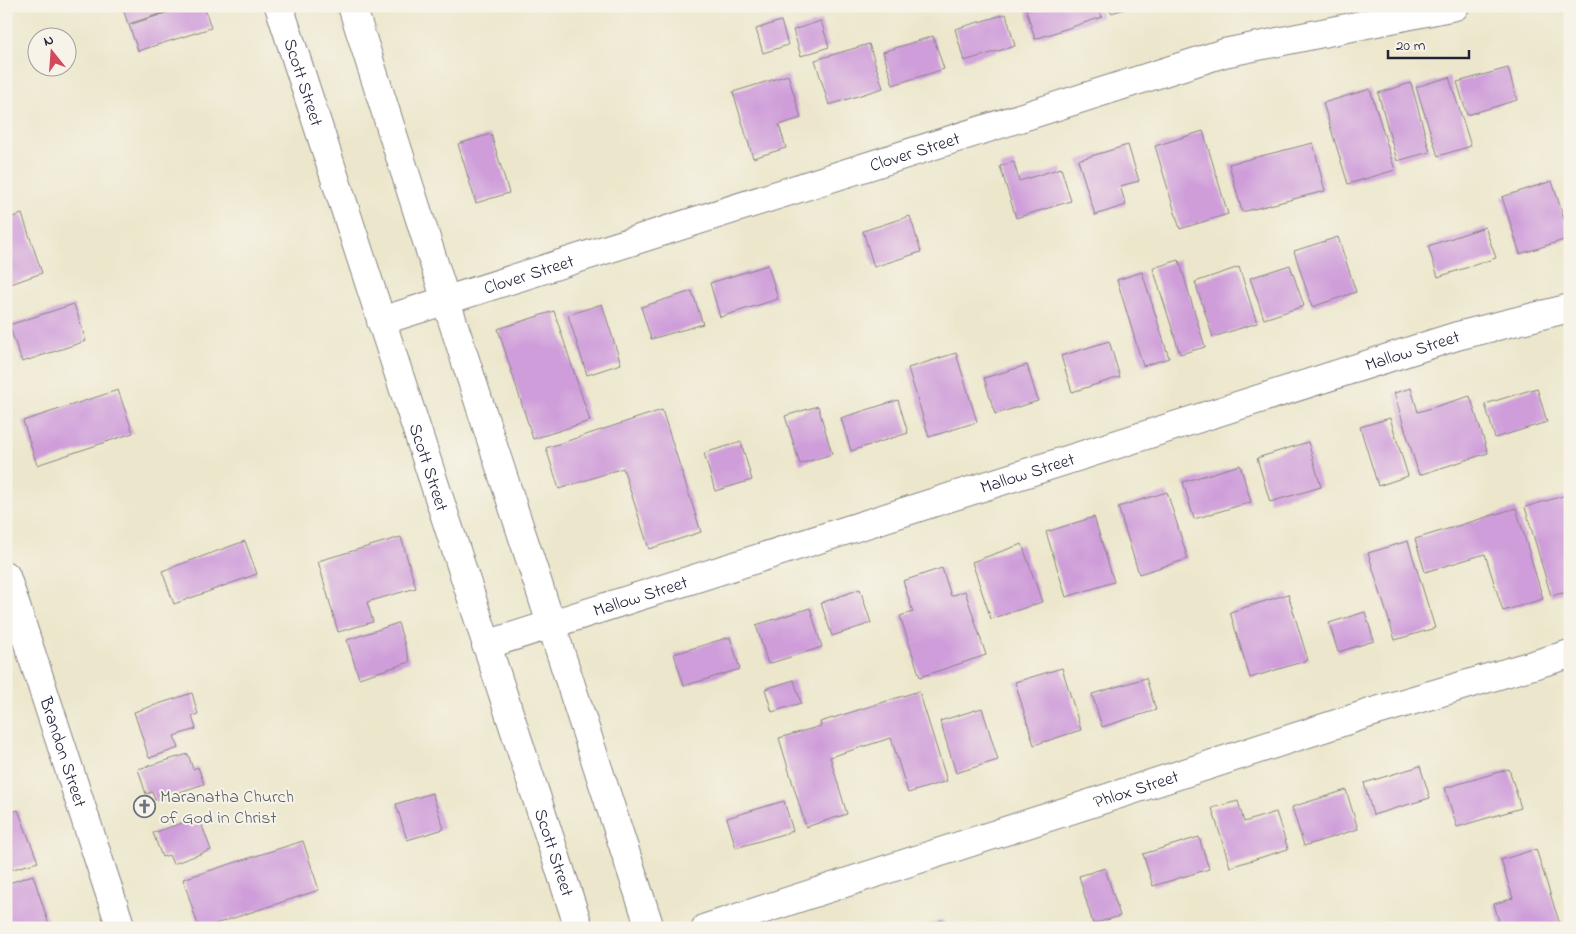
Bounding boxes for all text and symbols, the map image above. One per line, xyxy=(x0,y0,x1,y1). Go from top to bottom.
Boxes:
north arrow xyxy=(28,28,78,78)
scale bar xyxy=(1388,28,1470,60)
text: N xyxy=(41,30,56,52)
street label: Scott Street xyxy=(275,35,328,130)
text: 20 m xyxy=(1396,35,1426,57)
street label: Clover Street xyxy=(867,127,964,180)
street label: Clover Street xyxy=(481,249,578,302)
street label: Mallow Street xyxy=(1362,325,1463,379)
street label: Scott Street xyxy=(401,421,454,515)
street label: Mallow Street xyxy=(977,447,1078,502)
street label: Mallow Street xyxy=(590,571,692,625)
street label: Brandon Street xyxy=(31,693,92,811)
street label: Phlox Street xyxy=(1091,765,1183,817)
place label: Maranatha Church of God in Christ xyxy=(160,785,294,832)
church icon: Maranatha Church of God in Christ xyxy=(132,794,156,818)
street label: Scott Street xyxy=(526,806,579,900)

